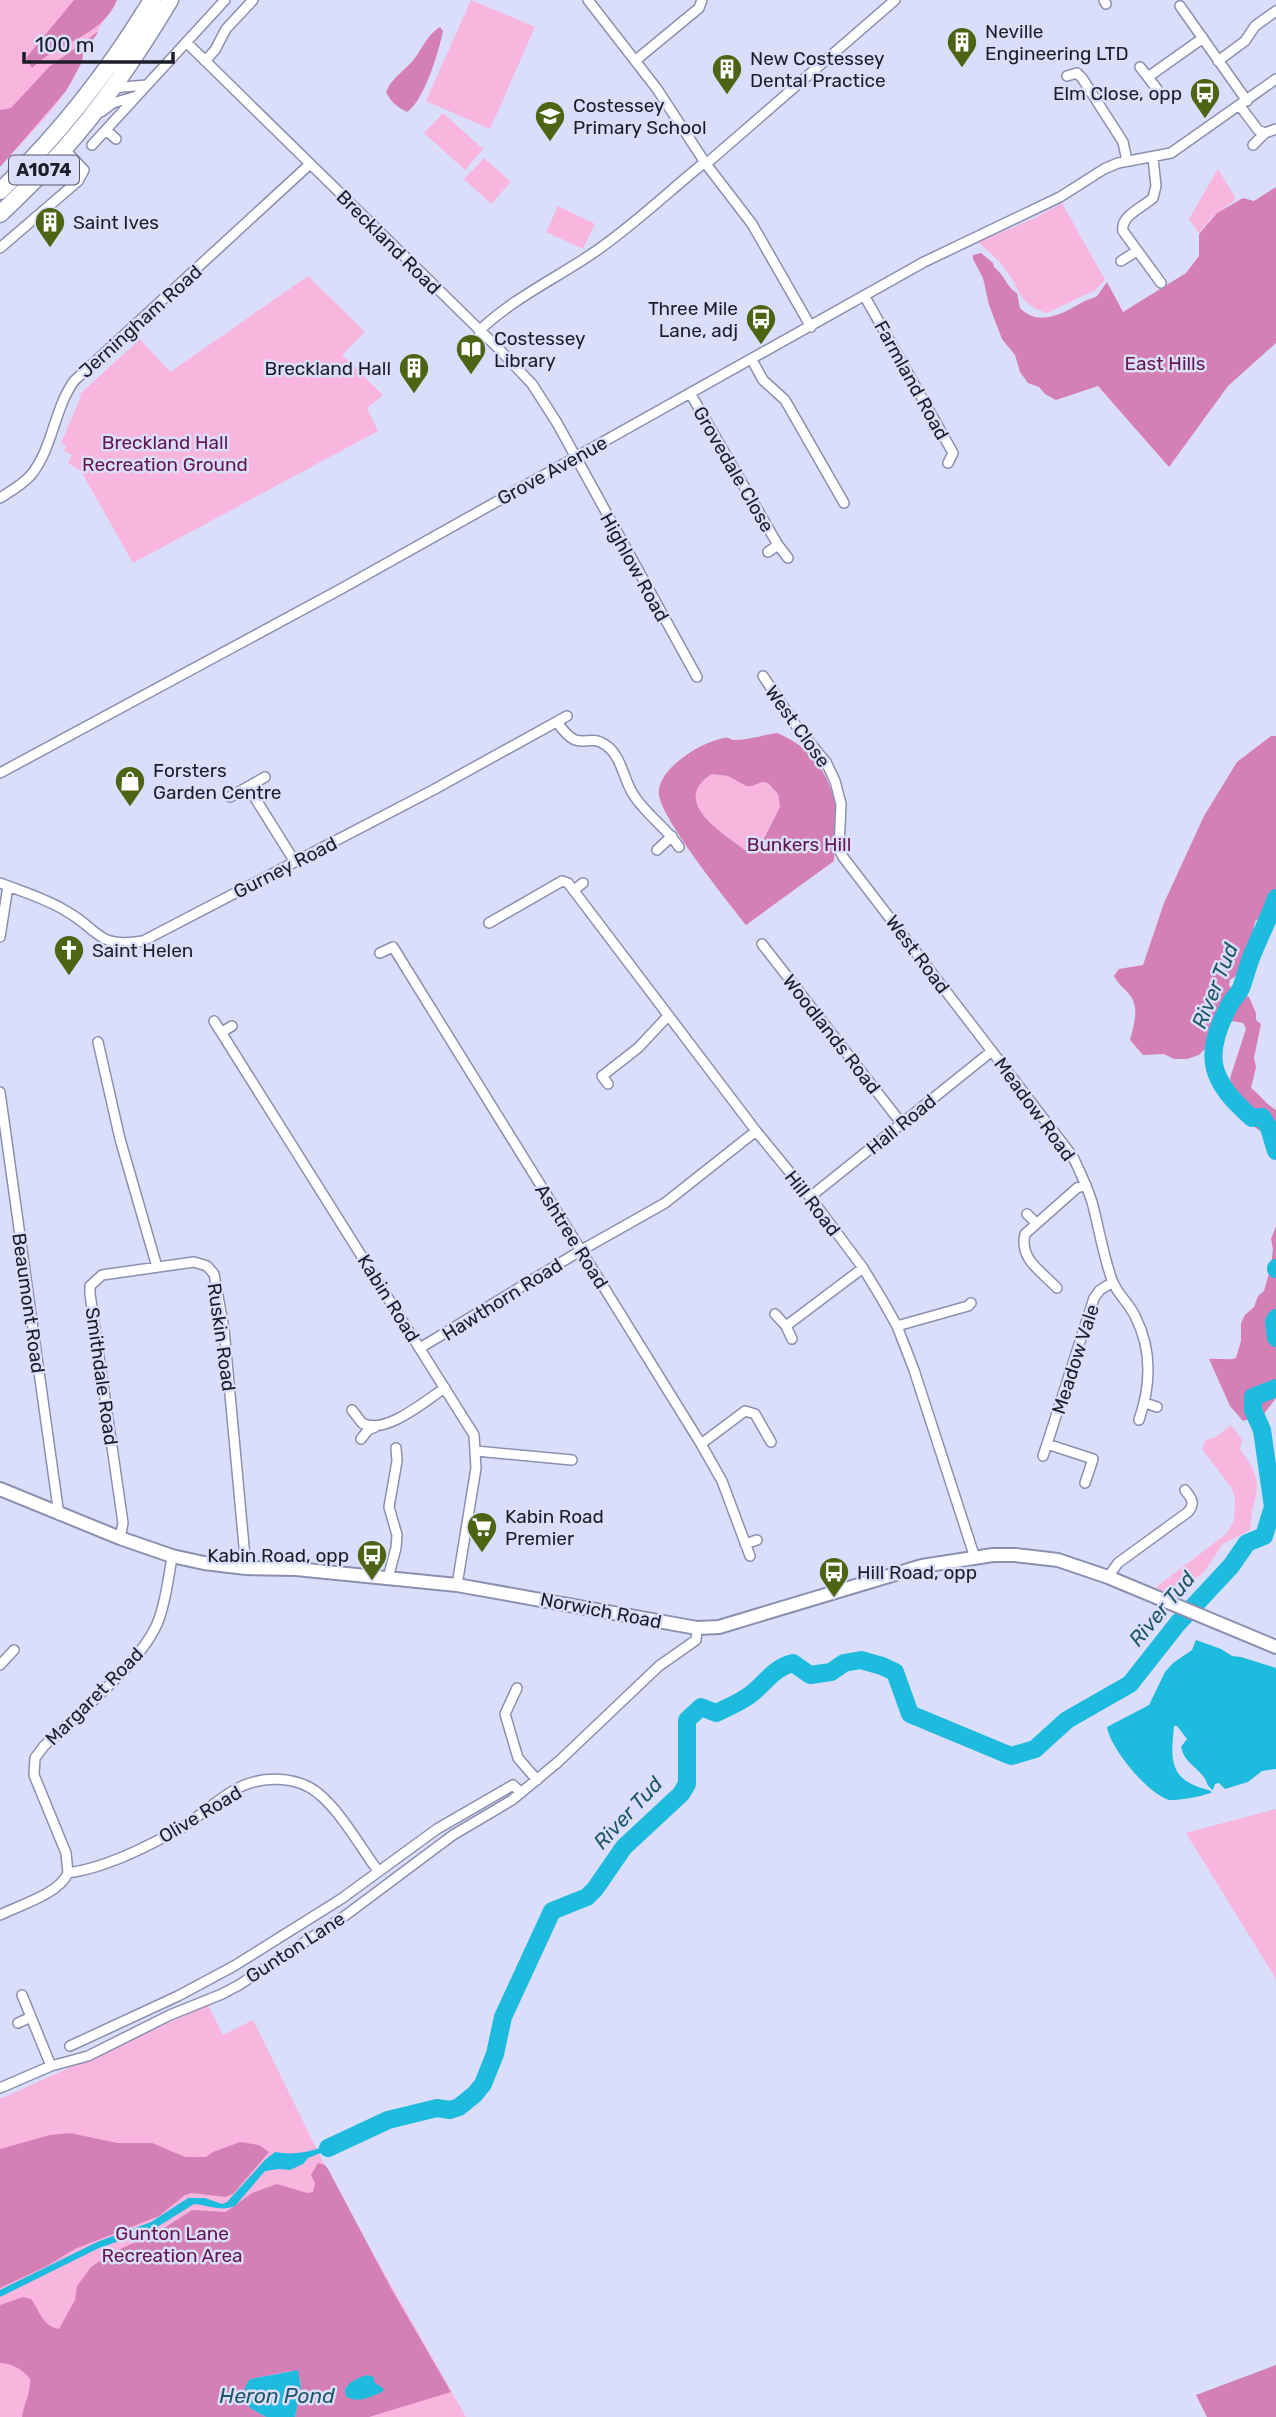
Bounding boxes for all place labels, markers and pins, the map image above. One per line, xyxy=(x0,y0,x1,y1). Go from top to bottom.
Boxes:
place label: Neville Engineering LTD xyxy=(985,20,1129,65)
building icon: Neville Engineering LTD xyxy=(945,25,979,69)
place label: New Costessey Dental Practice xyxy=(750,47,886,92)
building icon: New Costessey Dental Practice xyxy=(710,52,744,96)
bus stop icon: Elm Close, opp xyxy=(1188,76,1222,120)
place label: Elm Close, opp xyxy=(1053,82,1182,105)
place label: Costessey Primary School xyxy=(573,94,707,139)
school or university icon: Costessey Primary School xyxy=(533,99,567,143)
building icon: Saint Ives xyxy=(33,205,67,249)
place label: Saint Ives xyxy=(73,211,159,234)
place label: Three Mile Lane, adj xyxy=(648,297,738,342)
bus stop icon: Three Mile Lane, adj xyxy=(744,302,778,346)
place label: Costessey Library xyxy=(494,327,585,372)
library icon: Costessey Library xyxy=(454,332,488,376)
building icon: Breckland Hall xyxy=(397,351,431,395)
place label: Breckland Hall xyxy=(264,357,391,380)
place label: Forsters Garden Centre xyxy=(153,759,281,804)
shop icon: Forsters Garden Centre xyxy=(113,764,147,808)
church icon: Saint Helen xyxy=(52,933,86,977)
place label: Saint Helen xyxy=(92,939,193,962)
place label: Kabin Road Premier xyxy=(505,1505,604,1550)
supermarket icon: Kabin Road Premier xyxy=(465,1510,499,1554)
bus stop icon: Kabin Road, opp xyxy=(355,1538,389,1582)
place label: Kabin Road, opp xyxy=(207,1544,349,1567)
bus stop icon: Hill Road, opp xyxy=(817,1555,851,1599)
place label: Hill Road, opp xyxy=(857,1561,977,1584)

